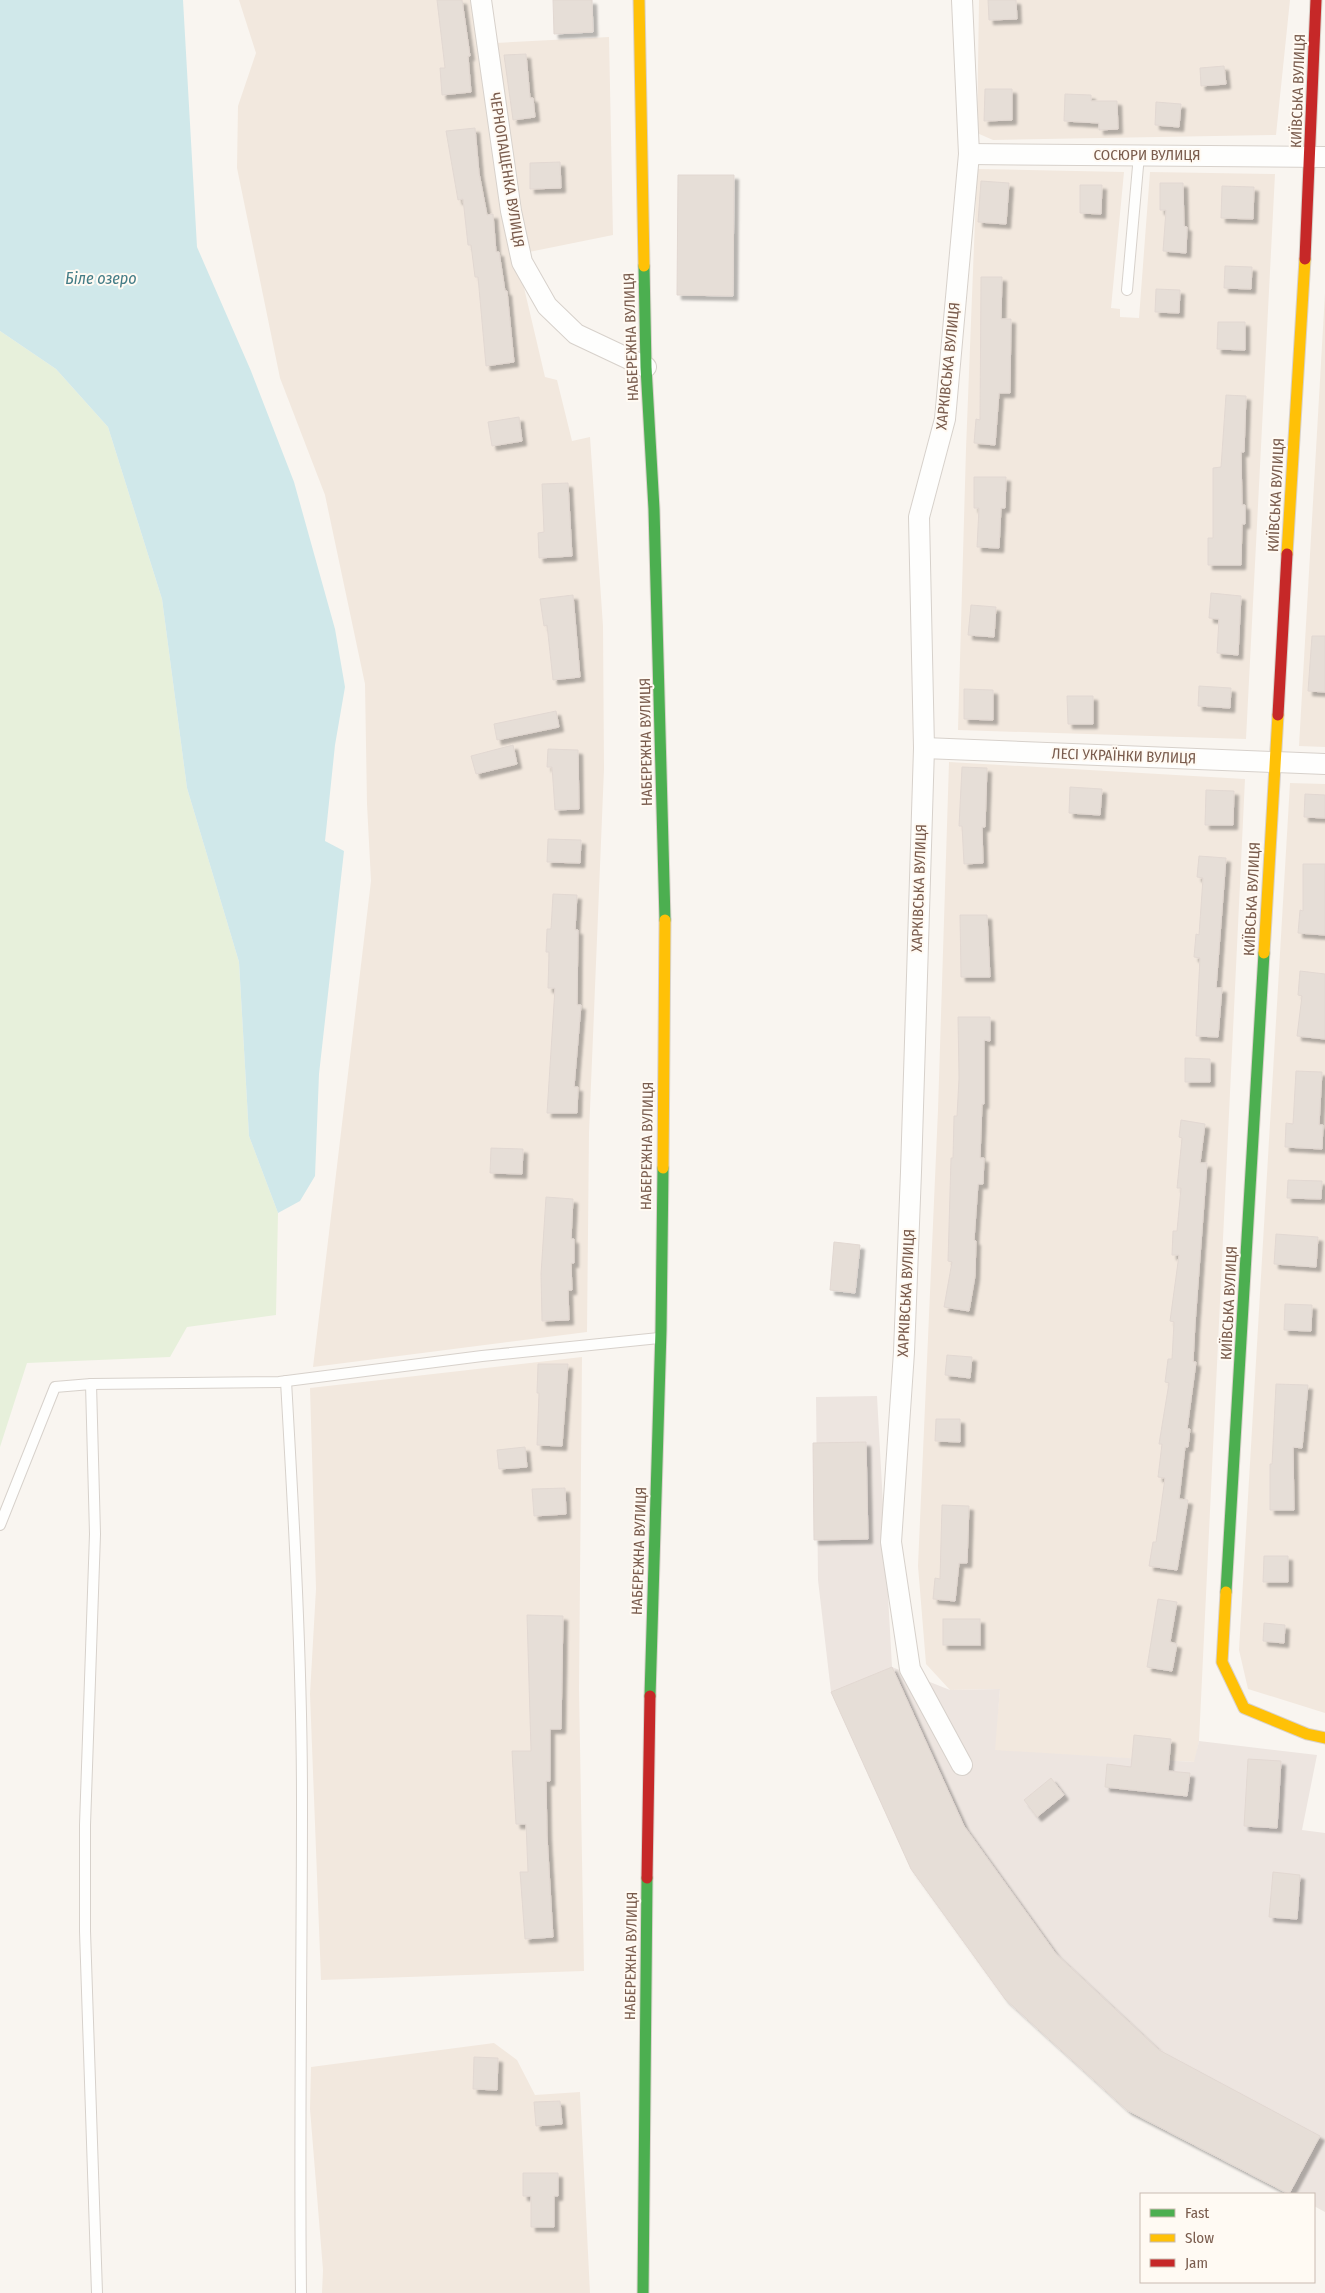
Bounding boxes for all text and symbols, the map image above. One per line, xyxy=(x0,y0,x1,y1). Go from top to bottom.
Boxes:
street label: КИЇВСЬКА ВУЛИЦЯ xyxy=(1287,34,1309,148)
street label: ЧЕРНОПАЩЕНКА ВУЛИЦЯ xyxy=(486,91,528,249)
street label: СОСЮРИ ВУЛИЦЯ xyxy=(1093,146,1201,164)
water label: Біле озеро xyxy=(65,269,137,288)
street label: НАБЕРЕЖНА ВУЛИЦЯ xyxy=(620,273,642,401)
street label: ХАРКІВСЬКА ВУЛИЦЯ xyxy=(932,301,964,431)
street label: КИЇВСЬКА ВУЛИЦЯ xyxy=(1264,438,1288,552)
street label: НАБЕРЕЖНА ВУЛИЦЯ xyxy=(636,678,656,806)
street label: ЛЕСІ УКРАЇНКИ ВУЛИЦЯ xyxy=(1051,744,1197,768)
street label: ХАРКІВСЬКА ВУЛИЦЯ xyxy=(908,824,930,952)
street label: КИЇВСЬКА ВУЛИЦЯ xyxy=(1240,842,1264,956)
street label: НАБЕРЕЖНА ВУЛИЦЯ xyxy=(637,1082,657,1210)
street label: ХАРКІВСЬКА ВУЛИЦЯ xyxy=(894,1229,918,1357)
street label: КИЇВСЬКА ВУЛИЦЯ xyxy=(1217,1246,1241,1360)
street label: НАБЕРЕЖНА ВУЛИЦЯ xyxy=(628,1487,650,1615)
street label: НАБЕРЕЖНА ВУЛИЦЯ xyxy=(621,1892,641,2020)
legend xyxy=(1140,2193,1315,2283)
text: Fast xyxy=(1185,2204,1209,2222)
text: Slow xyxy=(1185,2229,1214,2247)
text: Jam xyxy=(1185,2254,1208,2272)

